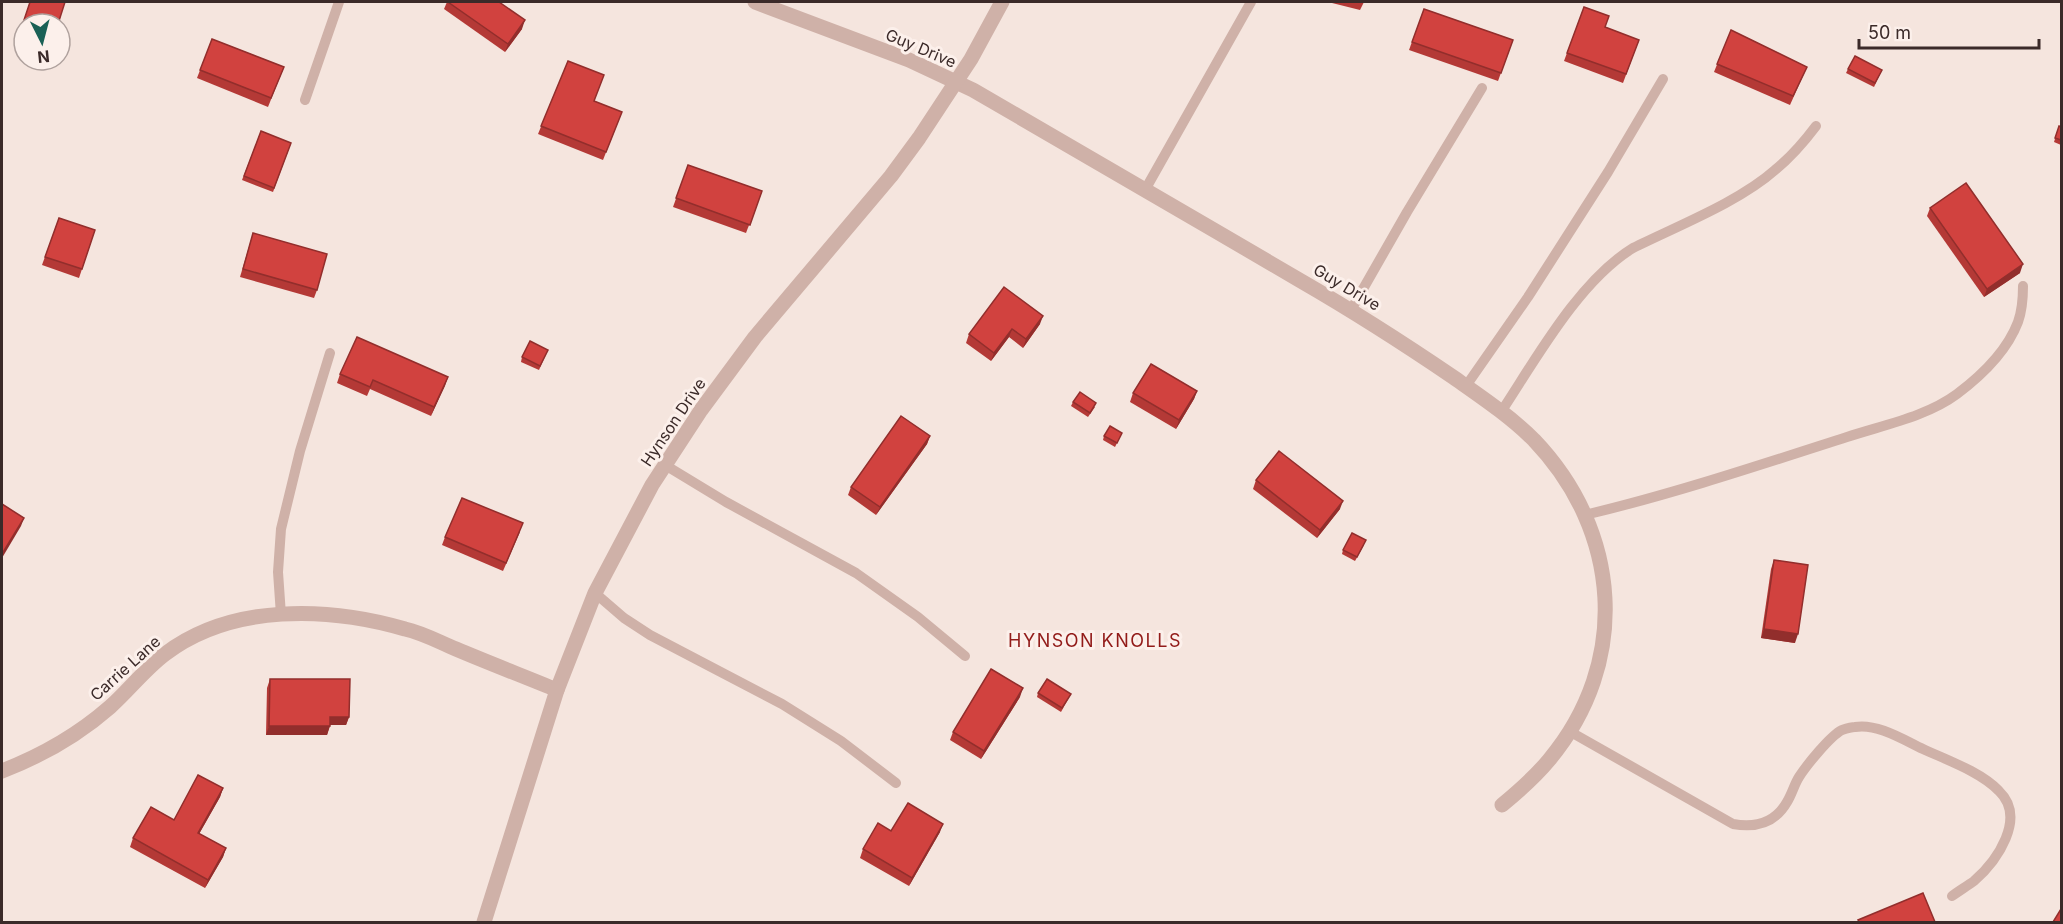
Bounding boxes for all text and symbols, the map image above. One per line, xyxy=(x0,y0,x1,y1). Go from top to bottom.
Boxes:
north arrow xyxy=(12,12,72,72)
scale bar xyxy=(1859,12,2039,50)
text: 50 m xyxy=(1868,22,1911,43)
street label: Guy Drive xyxy=(883,24,959,72)
text: N xyxy=(36,46,51,68)
street label: Guy Drive xyxy=(1310,259,1384,315)
street label: Hynson Drive xyxy=(636,374,710,470)
district label: HYNSON KNOLLS xyxy=(1008,630,1182,651)
street label: Carrie Lane xyxy=(86,631,164,705)

